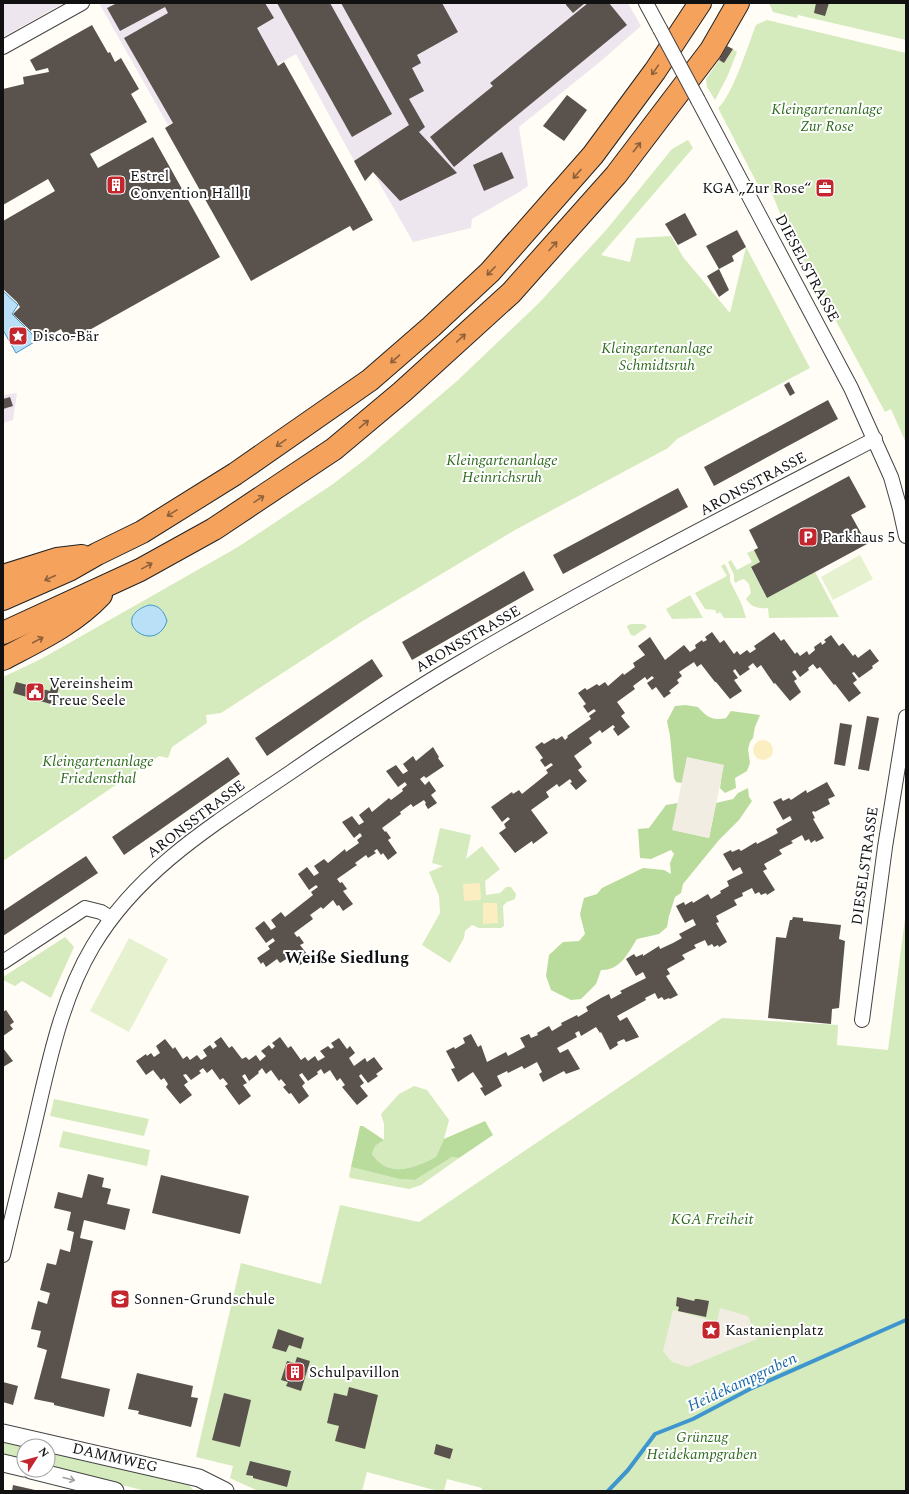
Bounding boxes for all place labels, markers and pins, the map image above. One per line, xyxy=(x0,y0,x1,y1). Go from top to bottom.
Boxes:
place label: Estrel Convention Hall I xyxy=(130,165,249,205)
building icon: Estrel Convention Hall I xyxy=(105,174,127,196)
place label: KGA „Zur Rose“ xyxy=(702,177,811,200)
office icon: KGA „Zur Rose“ xyxy=(814,177,836,199)
place icon: Disco-Bär xyxy=(7,325,29,347)
place label: Disco-Bär xyxy=(32,325,99,348)
parking icon: Parkhaus 5 xyxy=(797,526,819,548)
place label: Parkhaus 5 xyxy=(822,526,895,549)
place label: Vereinsheim Treue Seele xyxy=(49,672,133,712)
public building icon: Vereinsheim Treue Seele xyxy=(24,681,46,703)
school or university icon: Sonnen-Grundschule xyxy=(109,1288,131,1310)
place label: Sonnen-Grundschule xyxy=(134,1288,275,1311)
place icon: Kastanienplatz xyxy=(700,1319,722,1341)
place label: Kastanienplatz xyxy=(725,1319,824,1342)
building icon: Schulpavillon xyxy=(284,1361,306,1383)
place label: Schulpavillon xyxy=(309,1361,400,1384)

